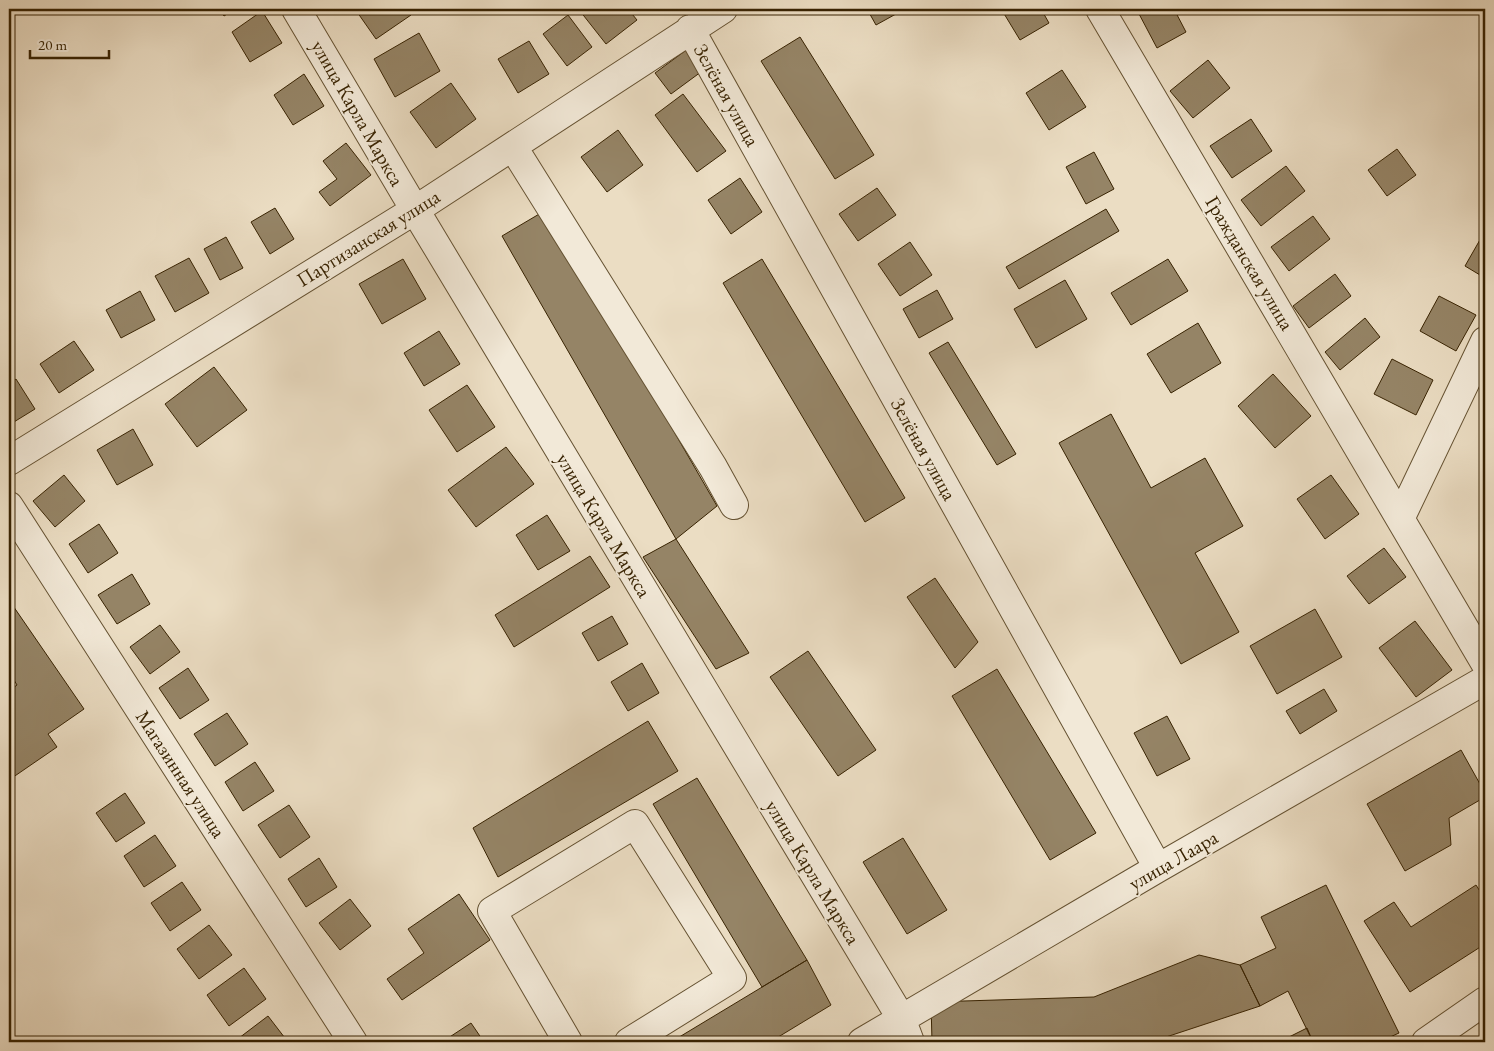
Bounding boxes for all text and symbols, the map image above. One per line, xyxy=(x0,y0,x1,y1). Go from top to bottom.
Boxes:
scale bar xyxy=(30,28,109,60)
text: 20 m xyxy=(38,35,67,54)
street label: улица Карла Маркса xyxy=(306,35,410,191)
street label: Зелёная улица xyxy=(688,39,766,151)
street label: Партизанская улица xyxy=(291,183,445,293)
street label: Гражданская улица xyxy=(1200,191,1300,335)
street label: Зелёная улица xyxy=(885,393,963,505)
street label: улица Карла Маркса xyxy=(551,448,657,602)
street label: Магазинная улица xyxy=(130,705,232,843)
street label: улица Карла Маркса xyxy=(760,795,866,949)
street label: улица Лаара xyxy=(1124,824,1222,896)

